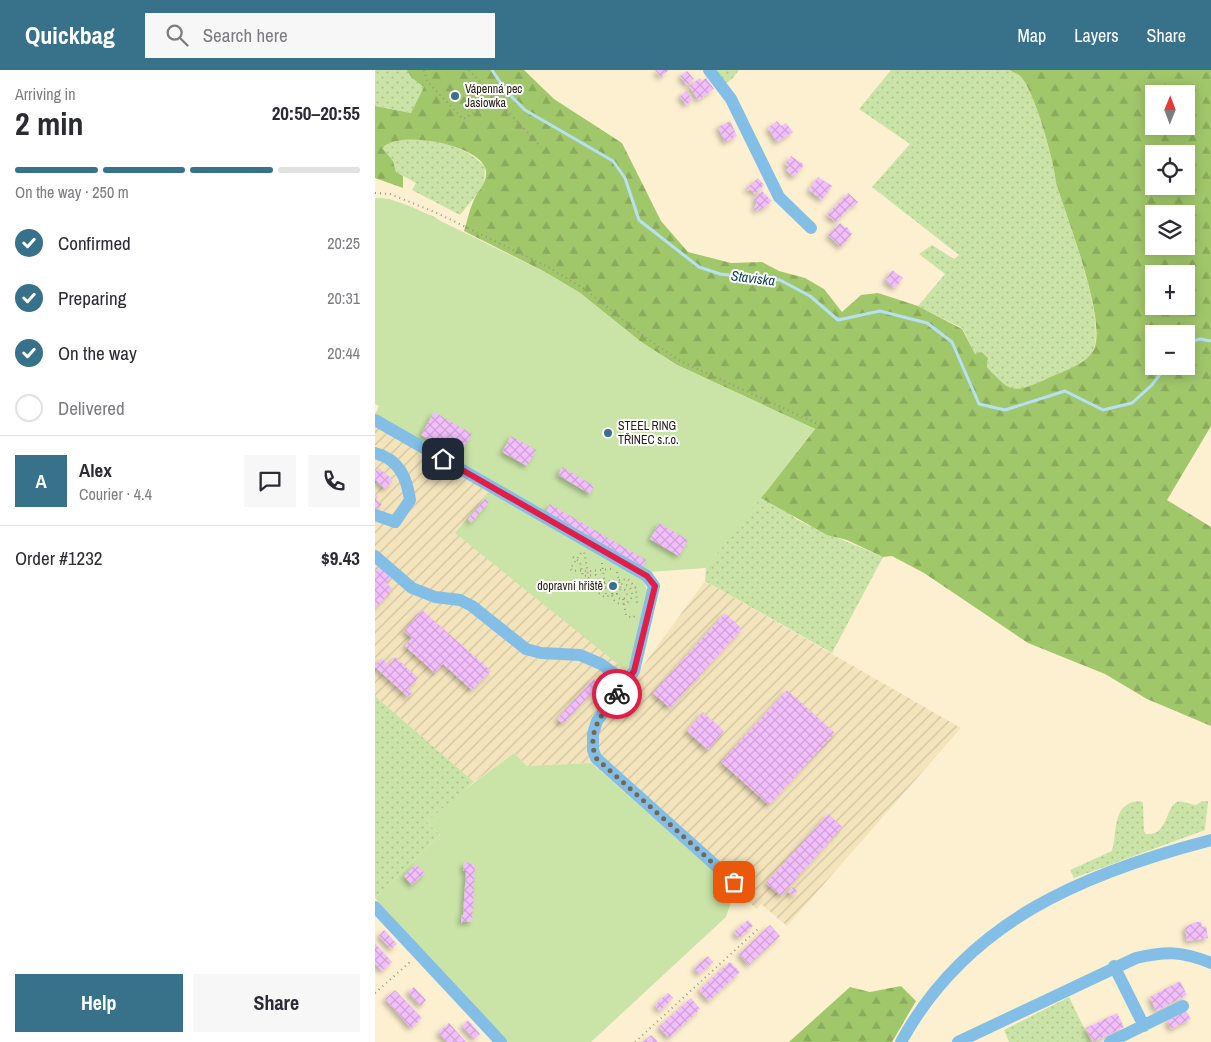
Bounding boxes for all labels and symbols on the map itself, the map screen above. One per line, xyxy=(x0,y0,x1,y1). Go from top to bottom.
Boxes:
place label: Vápenná pec Jasiowka xyxy=(465,81,522,111)
north arrow xyxy=(1145,85,1195,135)
marker: Vápenná pec Jasiowka xyxy=(449,90,461,102)
water label: Staviska xyxy=(730,266,776,290)
place label: STEEL RING TŘINEC s.r.o. xyxy=(618,418,679,448)
marker: STEEL RING TŘINEC s.r.o. xyxy=(602,427,614,439)
pin xyxy=(422,438,464,480)
place label: dopravní hřiště xyxy=(537,578,603,594)
marker: dopravní hřiště xyxy=(607,580,619,592)
courier xyxy=(592,669,642,719)
pin xyxy=(713,861,755,903)

